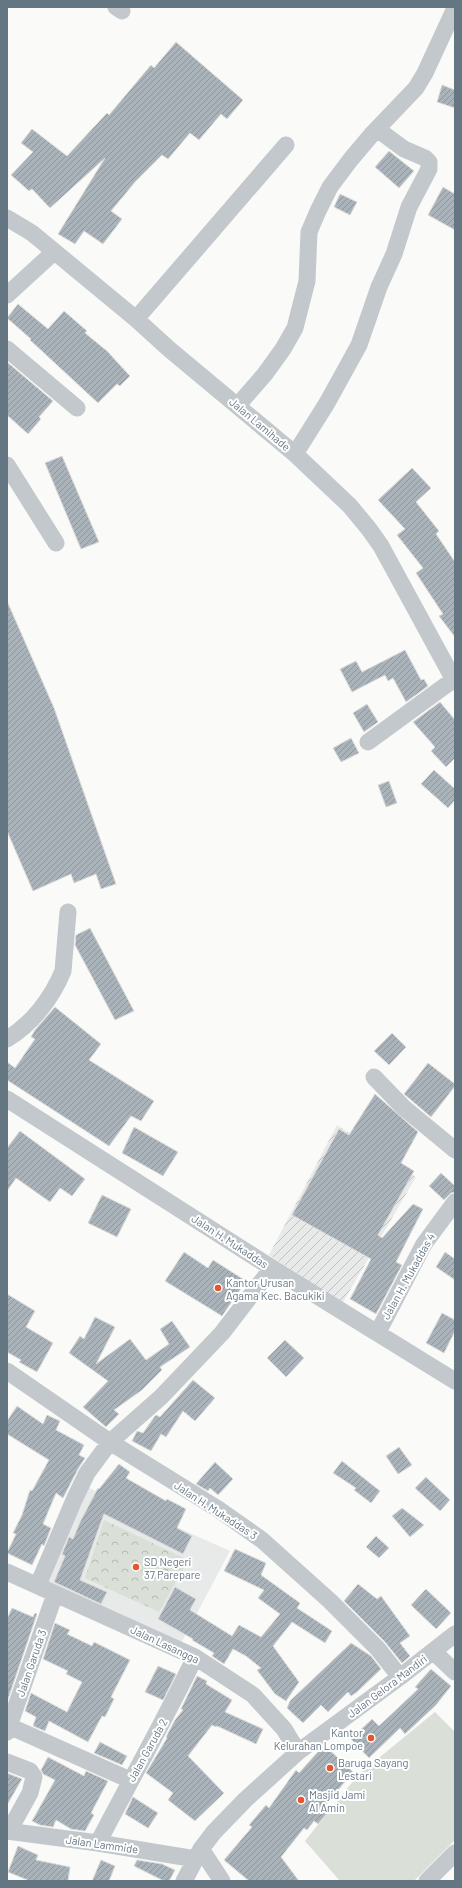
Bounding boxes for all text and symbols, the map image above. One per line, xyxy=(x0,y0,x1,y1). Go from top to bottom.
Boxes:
street label: Jalan Lamihade xyxy=(227,395,293,453)
street label: Jalan H. Mukaddas xyxy=(189,1211,271,1271)
street label: Jalan H. Mukaddas 4 xyxy=(379,1231,437,1321)
place label: Kantor Urusan Agama Kec. Bacukiki xyxy=(226,1276,325,1302)
marker: Kantor Urusan Agama Kec. Bacukiki xyxy=(213,1283,223,1293)
street label: Jalan H. Mukaddas 3 xyxy=(172,1478,260,1542)
place label: SD Negeri 37 Parepare xyxy=(144,1555,201,1581)
marker: SD Negeri 37 Parepare xyxy=(131,1562,141,1572)
street label: Jalan Lasangga xyxy=(129,1622,201,1666)
street label: Jalan Garuda 3 xyxy=(13,1628,49,1698)
street label: Jalan Gelora Mandiri xyxy=(345,1652,429,1720)
street label: Jalan Garuda 2 xyxy=(124,1716,170,1784)
place label: Kantor Kelurahan Lompoe xyxy=(274,1726,363,1752)
marker: Kantor Kelurahan Lompoe xyxy=(366,1733,376,1743)
place label: Baruga Sayang Lestari xyxy=(338,1756,409,1782)
marker: Baruga Sayang Lestari xyxy=(325,1763,335,1773)
place label: Masjid Jami Al Amin xyxy=(309,1788,366,1814)
marker: Masjid Jami Al Amin xyxy=(296,1795,306,1805)
street label: Jalan Lammide xyxy=(65,1832,139,1856)

